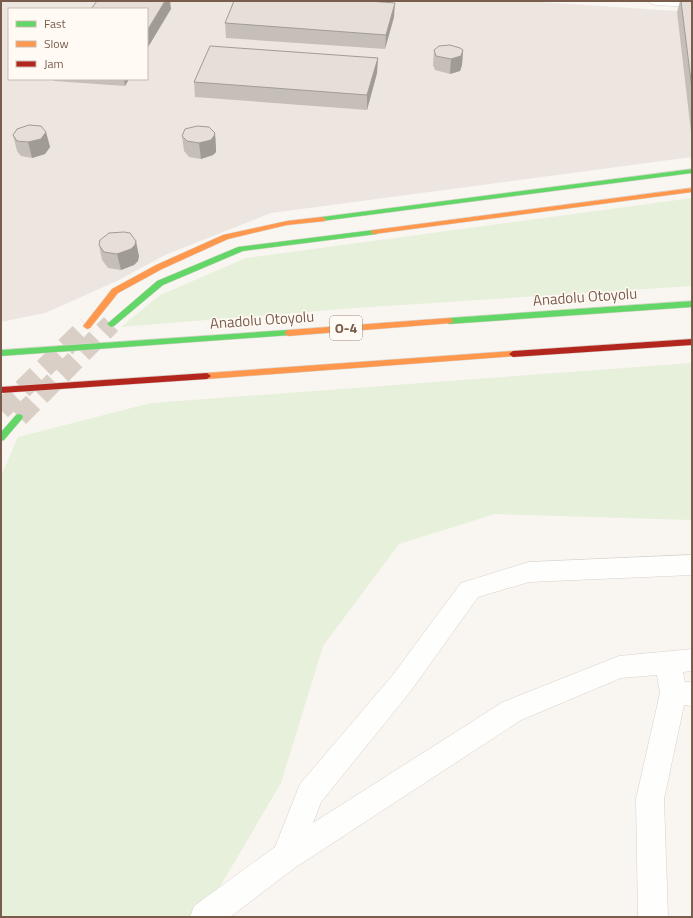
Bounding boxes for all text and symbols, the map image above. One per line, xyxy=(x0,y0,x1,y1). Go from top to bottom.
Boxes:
legend xyxy=(8,8,148,80)
text: Fast xyxy=(44,14,67,33)
text: Slow xyxy=(44,34,69,53)
text: Jam xyxy=(44,54,64,73)
street label: Anadolu Otoyolu xyxy=(532,281,638,312)
street label: Anadolu Otoyolu xyxy=(209,304,315,335)
road number: O-4 xyxy=(330,316,362,340)

